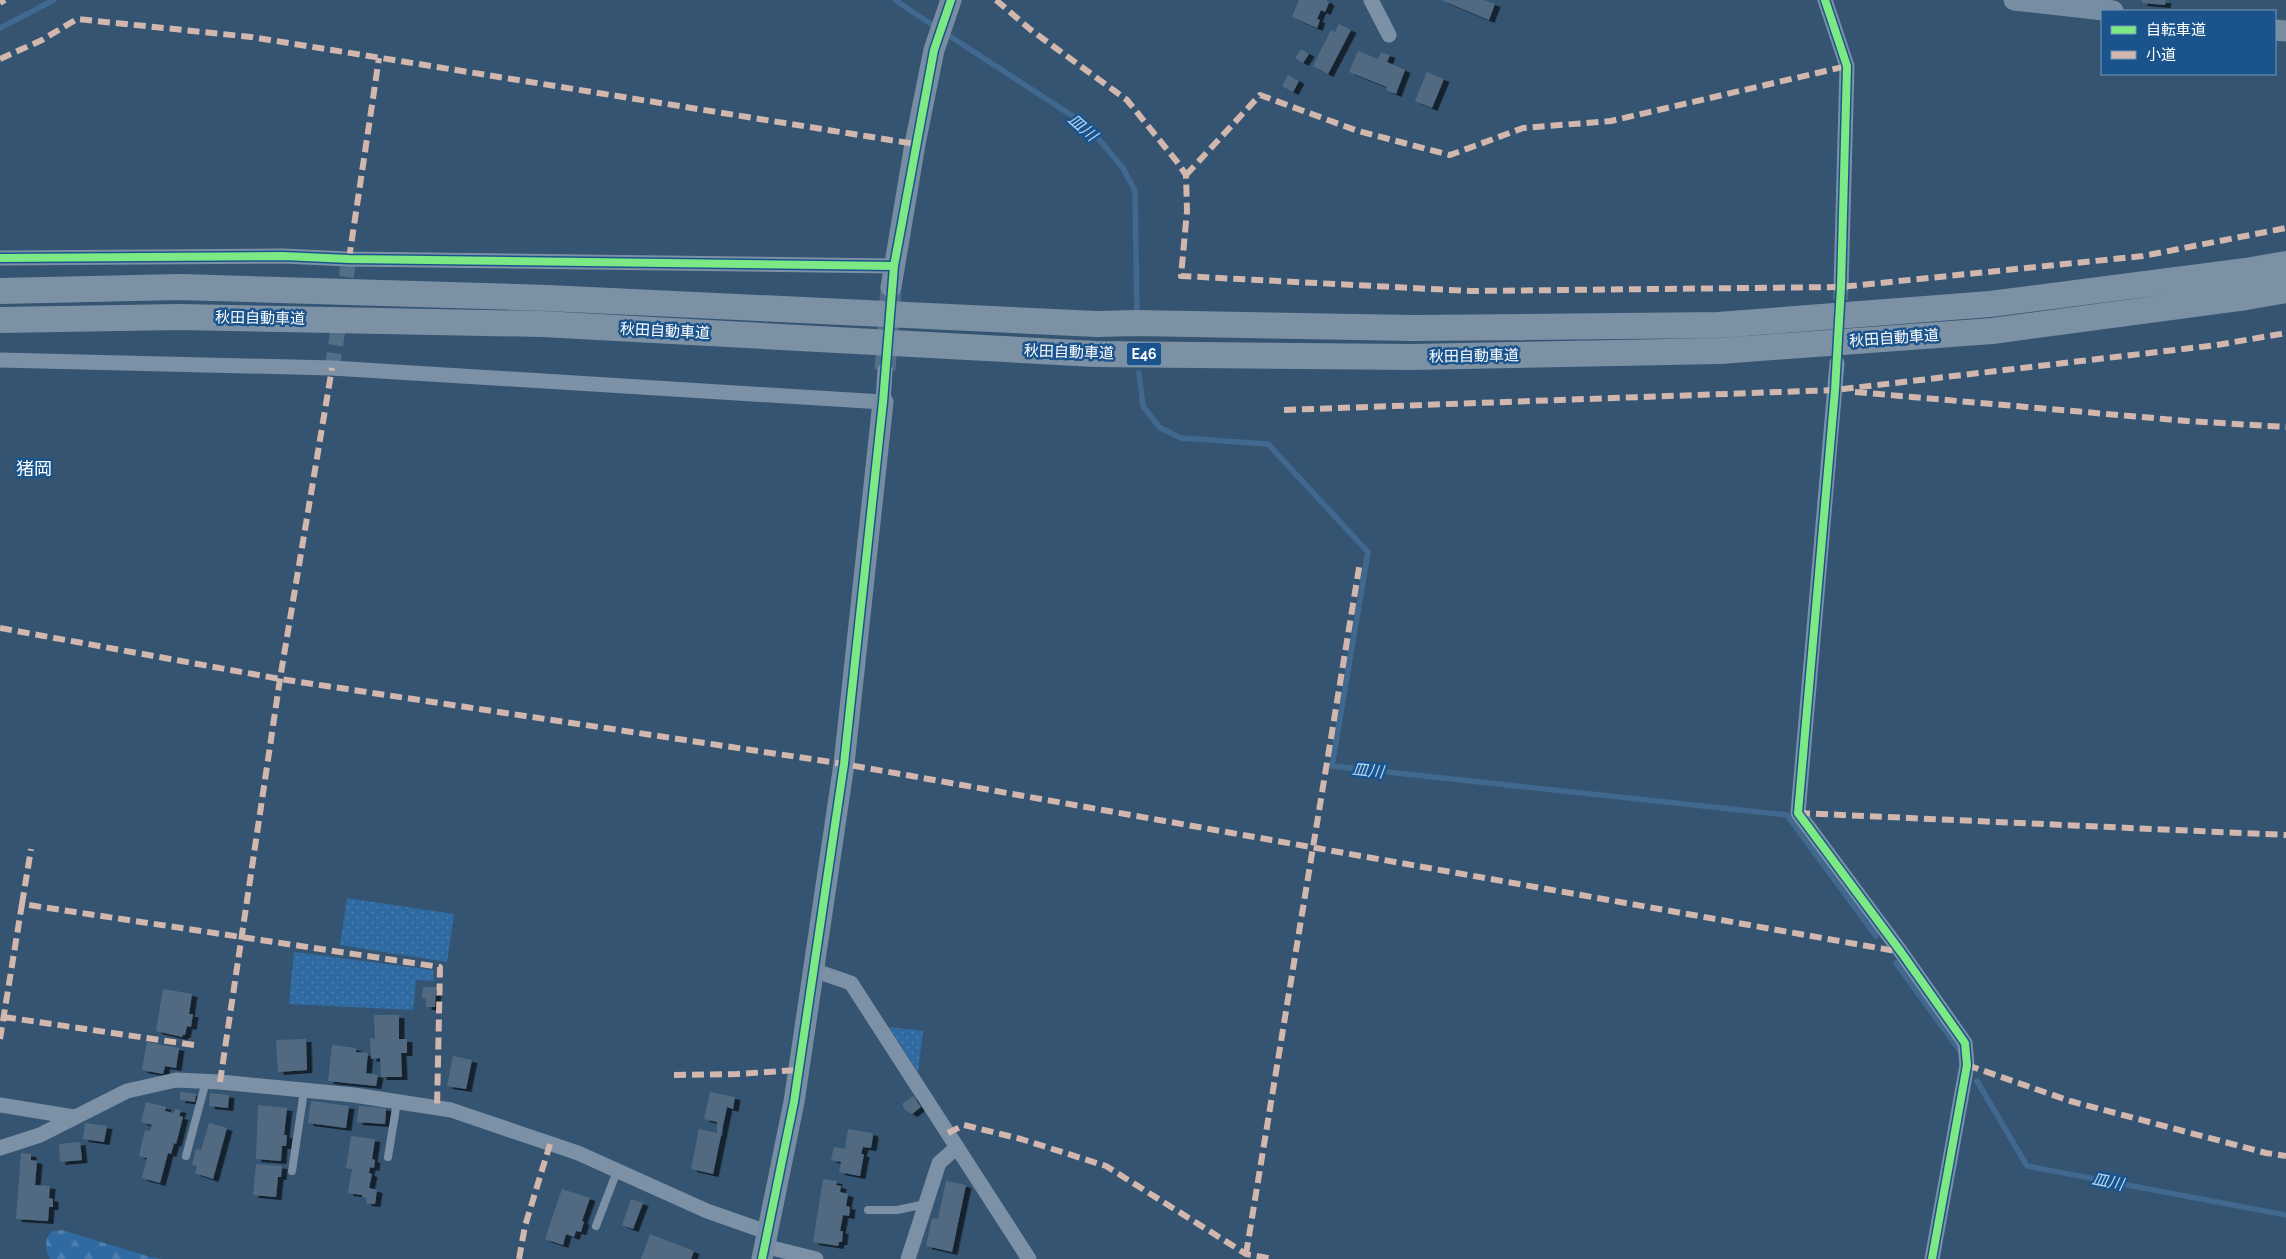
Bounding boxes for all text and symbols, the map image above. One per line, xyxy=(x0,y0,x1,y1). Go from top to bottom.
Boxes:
legend xyxy=(2101,10,2276,75)
text: 自転車道 xyxy=(2146,21,2206,39)
text: 小道 xyxy=(2146,46,2176,64)
water label: 皿川 xyxy=(1064,110,1102,146)
street label: 秋田自動車道 xyxy=(215,308,305,328)
street label: 秋田自動車道 xyxy=(620,320,710,342)
street label: 秋田自動車道 xyxy=(1848,326,1940,350)
street label: 秋田自動車道 xyxy=(1024,341,1114,363)
road number: E46 xyxy=(1126,342,1162,366)
street label: 秋田自動車道 xyxy=(1429,346,1519,366)
district label: 猪岡 xyxy=(16,458,52,479)
water label: 皿川 xyxy=(1351,759,1387,782)
water label: 皿川 xyxy=(2090,1169,2127,1194)

